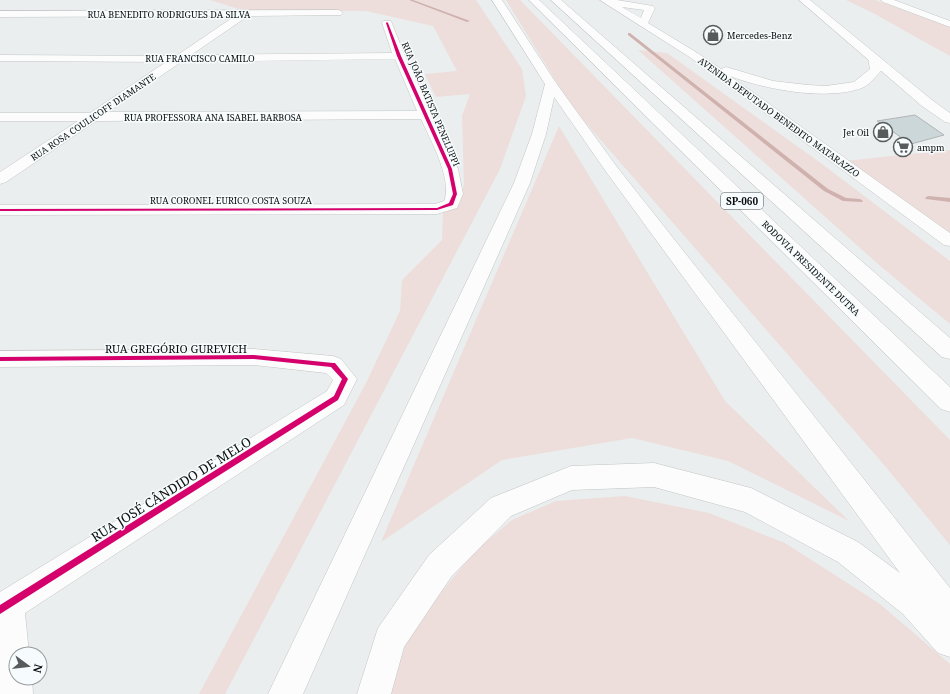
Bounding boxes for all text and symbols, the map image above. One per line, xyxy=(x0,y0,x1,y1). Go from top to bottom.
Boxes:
street label: RUA BENEDITO RODRIGUES DA SILVA xyxy=(88,8,251,21)
shop icon: Mercedes-Benz xyxy=(702,24,724,46)
place label: Mercedes-Benz xyxy=(727,29,792,42)
street label: RUA JOÃO BATISTA PENELUPPI xyxy=(399,40,463,168)
street label: RUA FRANCISCO CAMILO xyxy=(145,52,255,65)
street label: AVENIDA DEPUTADO BENEDITO MATARAZZO xyxy=(696,54,863,180)
street label: RUA ROSA COULICOFF DIAMANTE xyxy=(28,70,158,164)
street label: RUA PROFESSORA ANA ISABEL BARBOSA xyxy=(124,111,303,124)
shop icon: Jet Oil xyxy=(872,121,894,143)
place label: Jet Oil xyxy=(842,126,869,139)
supermarket icon: ampm xyxy=(892,136,914,158)
place label: ampm xyxy=(917,141,945,154)
road number: SP-060 xyxy=(721,193,763,209)
street label: RUA CORONEL EURICO COSTA SOUZA xyxy=(150,194,313,207)
street label: RODOVIA PRESIDENTE DUTRA xyxy=(759,218,863,319)
street label: RUA GREGÓRIO GUREVICH xyxy=(105,341,247,356)
street label: RUA JOSÉ CÂNDIDO DE MELO xyxy=(88,432,254,546)
north arrow xyxy=(8,646,48,686)
text: N xyxy=(30,663,47,675)

